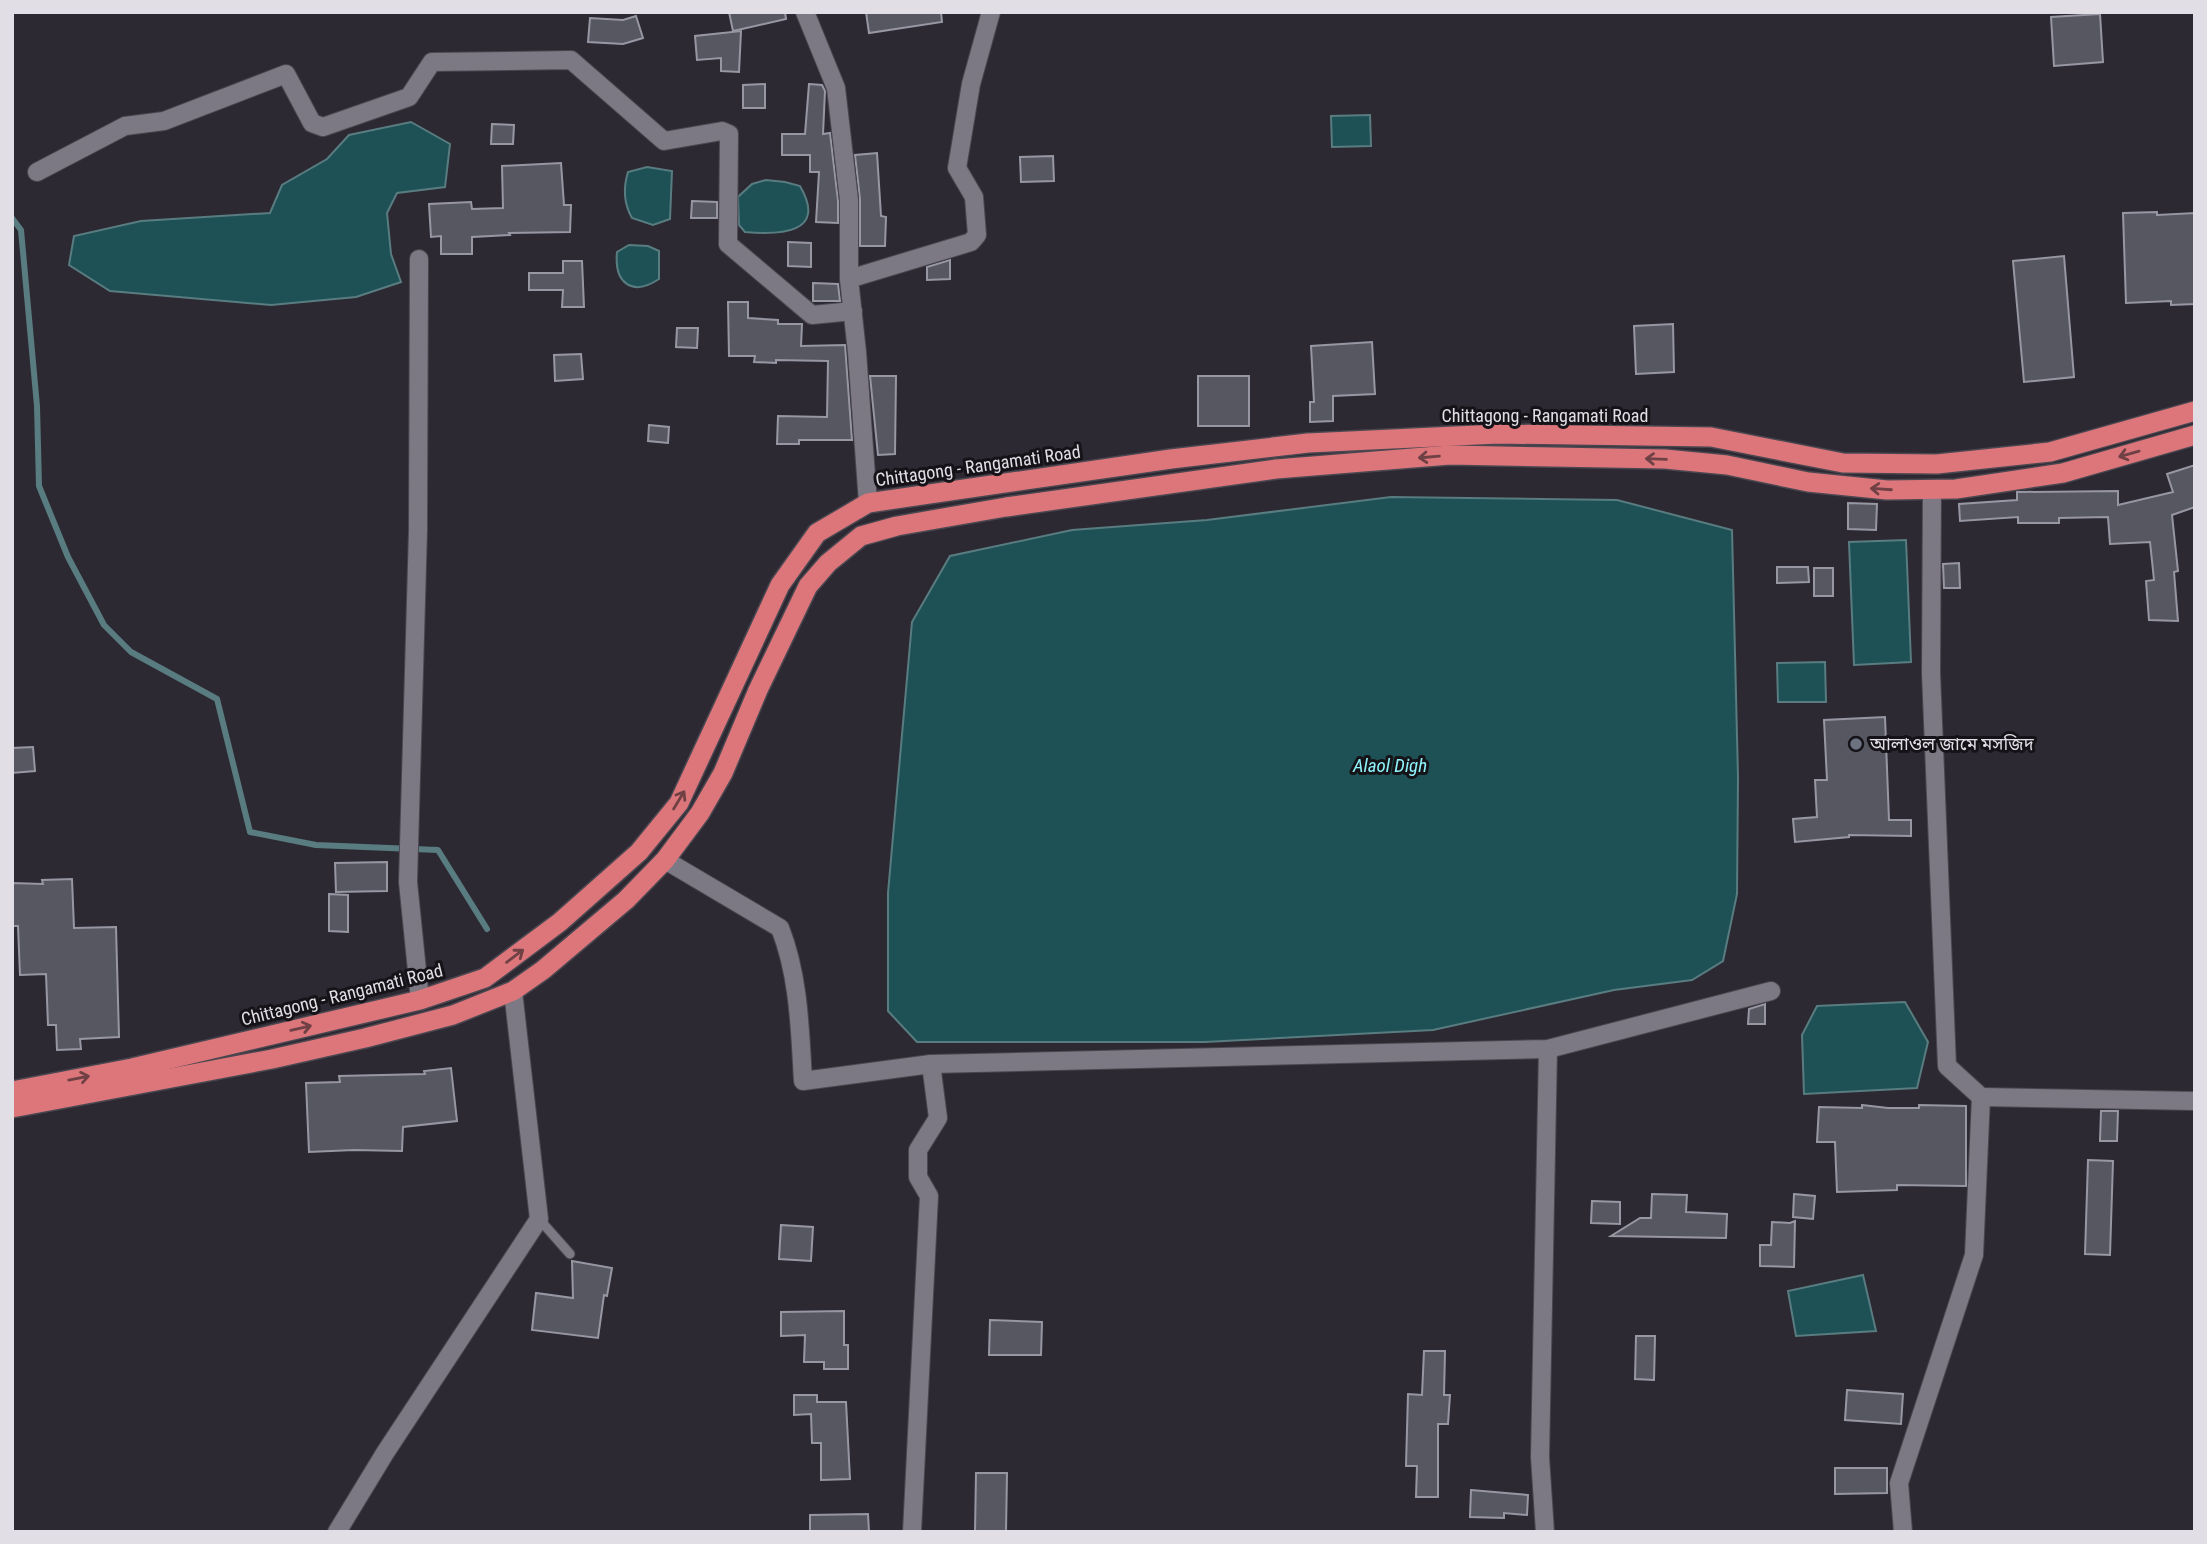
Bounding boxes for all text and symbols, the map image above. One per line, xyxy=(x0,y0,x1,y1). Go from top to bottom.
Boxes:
street label: Chittagong - Rangamati Road xyxy=(1442,405,1648,426)
street label: Chittagong - Rangamati Road xyxy=(874,441,1082,490)
one-way arrow xyxy=(2118,448,2140,461)
one-way arrow xyxy=(1418,451,1441,464)
one-way arrow xyxy=(1645,453,1668,466)
one-way arrow xyxy=(1870,482,1893,495)
place label: আলাওল জামে মসজিদ xyxy=(1869,733,2035,754)
marker: আলাওল জামে মসজিদ xyxy=(1848,736,1864,752)
water label: Alaol Digh xyxy=(1352,754,1427,777)
one-way arrow xyxy=(672,791,686,811)
one-way arrow xyxy=(505,948,523,963)
street label: Chittagong - Rangamati Road xyxy=(239,959,445,1030)
one-way arrow xyxy=(289,1021,312,1034)
one-way arrow xyxy=(67,1071,90,1084)

